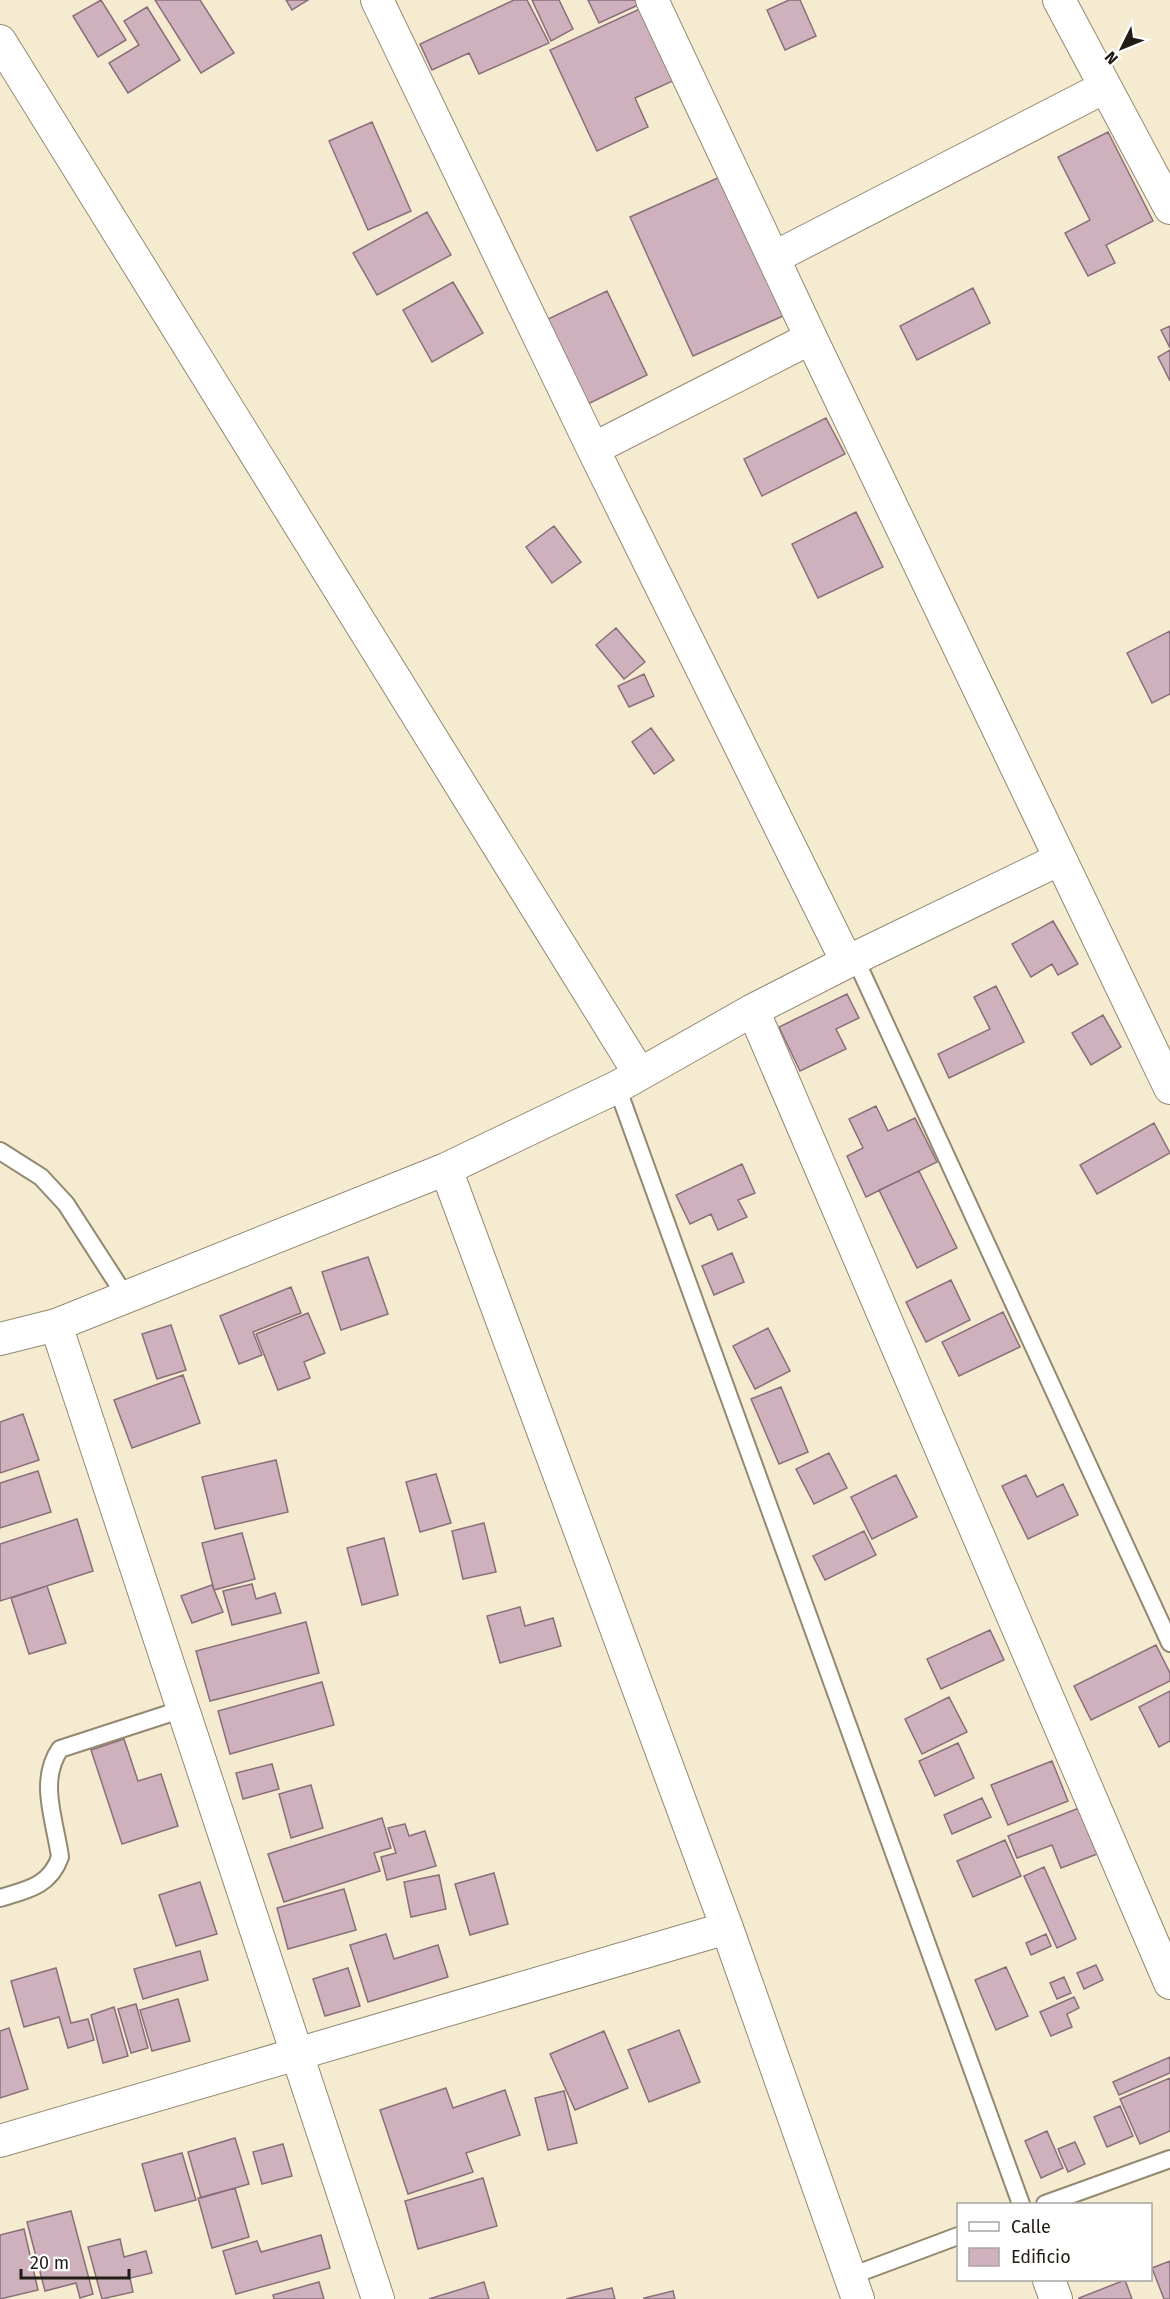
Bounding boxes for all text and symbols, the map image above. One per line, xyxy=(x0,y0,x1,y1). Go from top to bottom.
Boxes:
north arrow xyxy=(1092,18,1152,78)
text: N xyxy=(1101,48,1122,68)
legend xyxy=(957,2203,1152,2281)
text: Calle xyxy=(1011,2216,1051,2238)
scale bar xyxy=(21,2242,129,2280)
text: Edificio xyxy=(1011,2246,1071,2268)
text: 20 m xyxy=(30,2252,69,2274)

